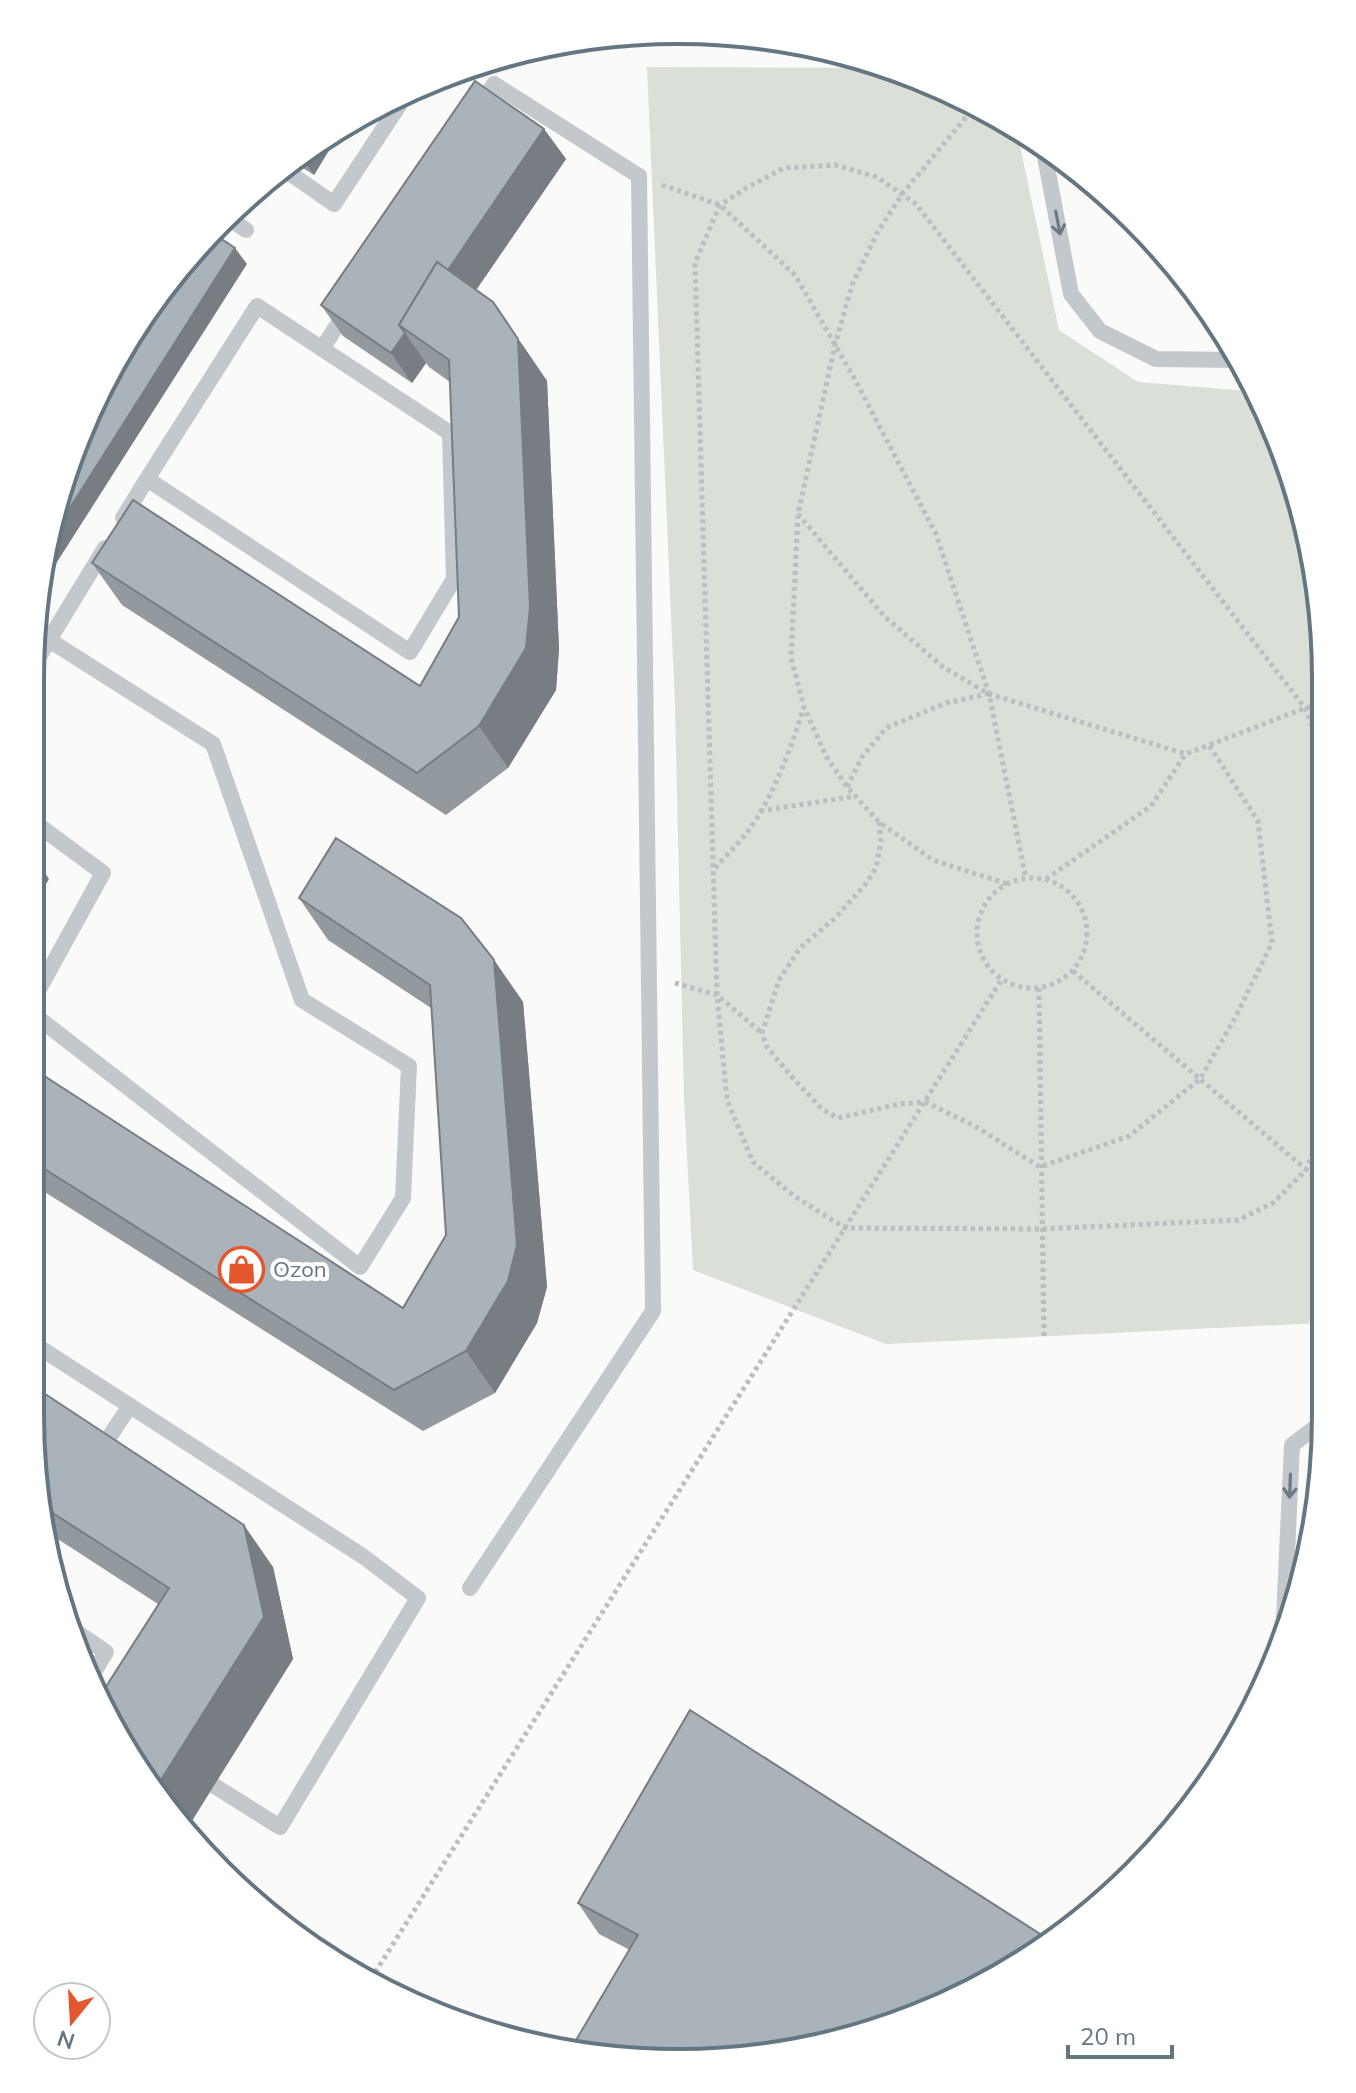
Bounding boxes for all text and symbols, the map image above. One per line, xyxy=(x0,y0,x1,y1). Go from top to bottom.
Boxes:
one-way arrow xyxy=(1051,210,1066,235)
shop icon: Ozon xyxy=(218,1245,266,1293)
place label: Ozon xyxy=(273,1255,327,1283)
one-way arrow xyxy=(1282,1472,1297,1499)
north arrow xyxy=(32,1981,112,2061)
scale bar xyxy=(1068,2009,1172,2059)
text: 20 m xyxy=(1080,2021,1136,2051)
text: N xyxy=(54,2024,78,2056)

